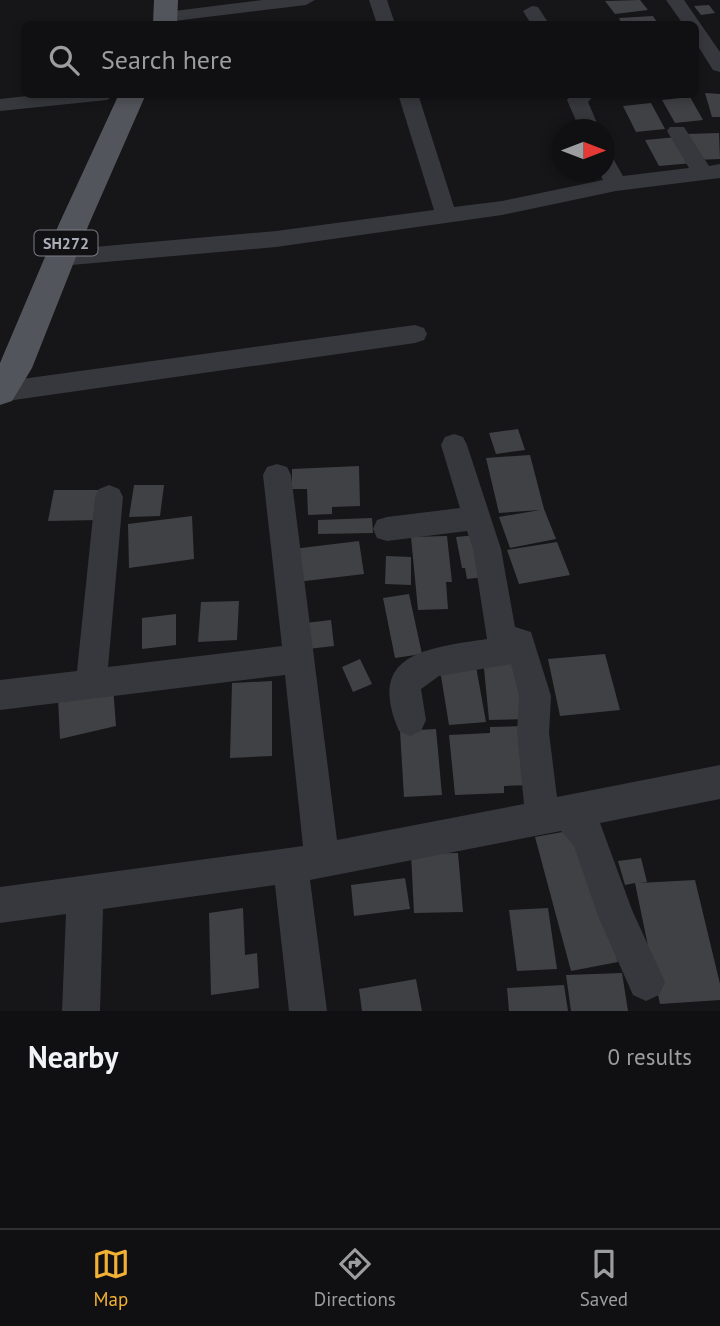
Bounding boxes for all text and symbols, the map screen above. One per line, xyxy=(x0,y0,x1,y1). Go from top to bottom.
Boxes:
search box xyxy=(21,21,699,98)
icon: search xyxy=(45,41,83,79)
text: Search here xyxy=(101,43,232,76)
north arrow xyxy=(552,119,615,182)
road number: SH272 xyxy=(34,230,98,256)
text: Nearby xyxy=(28,1037,118,1076)
text: 0 results xyxy=(608,1042,692,1071)
tab: Map xyxy=(92,1245,130,1311)
tab: Directions xyxy=(314,1245,396,1311)
tab: Saved xyxy=(580,1245,628,1311)

